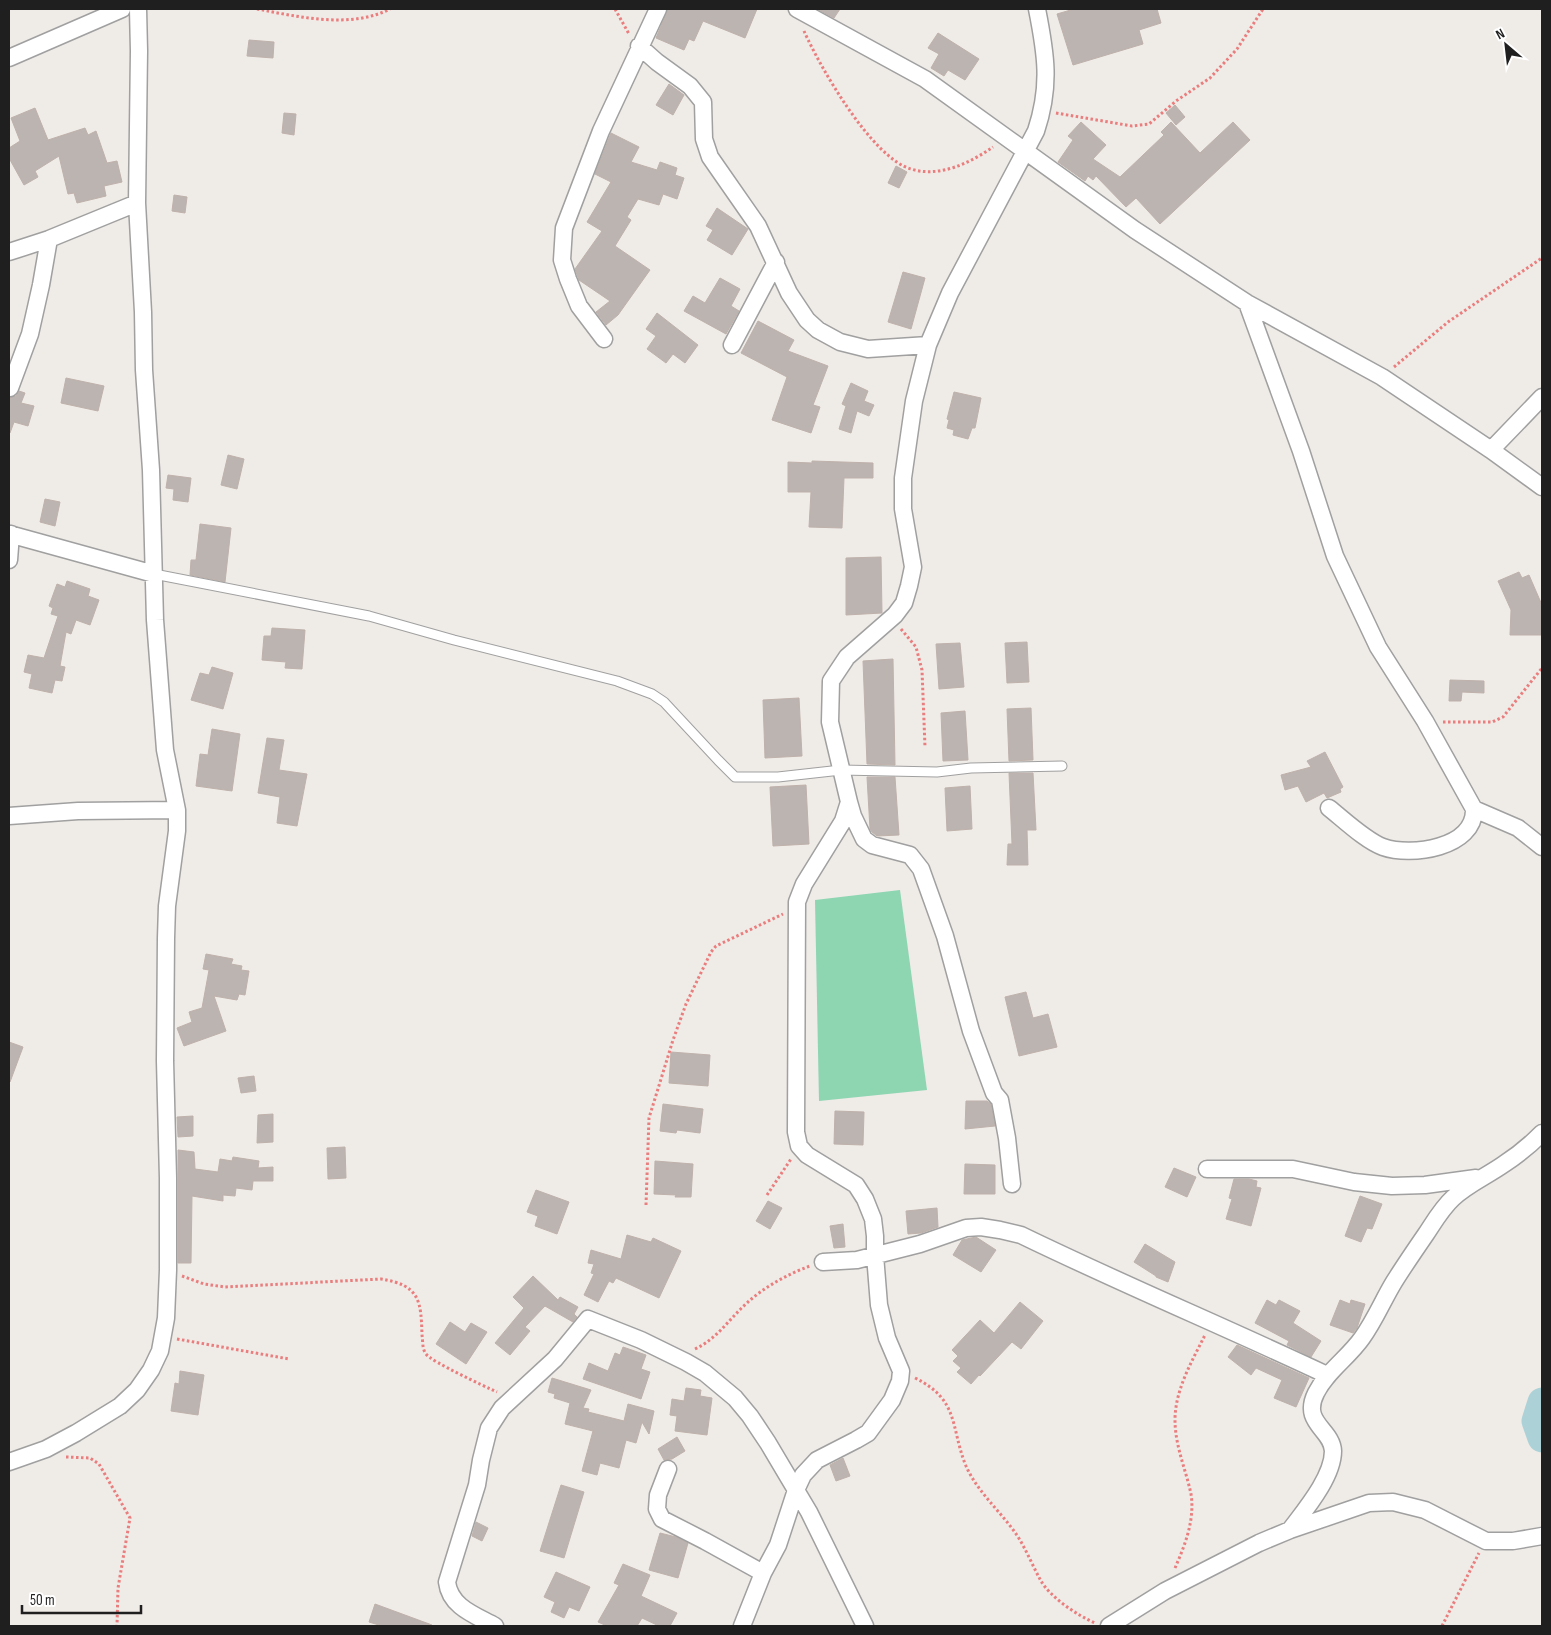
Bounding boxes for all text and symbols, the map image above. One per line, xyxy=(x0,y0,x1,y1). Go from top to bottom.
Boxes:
north arrow xyxy=(1481,20,1531,70)
text: N xyxy=(1493,25,1507,43)
scale bar xyxy=(22,1582,141,1614)
text: 50 m xyxy=(30,1591,55,1610)

